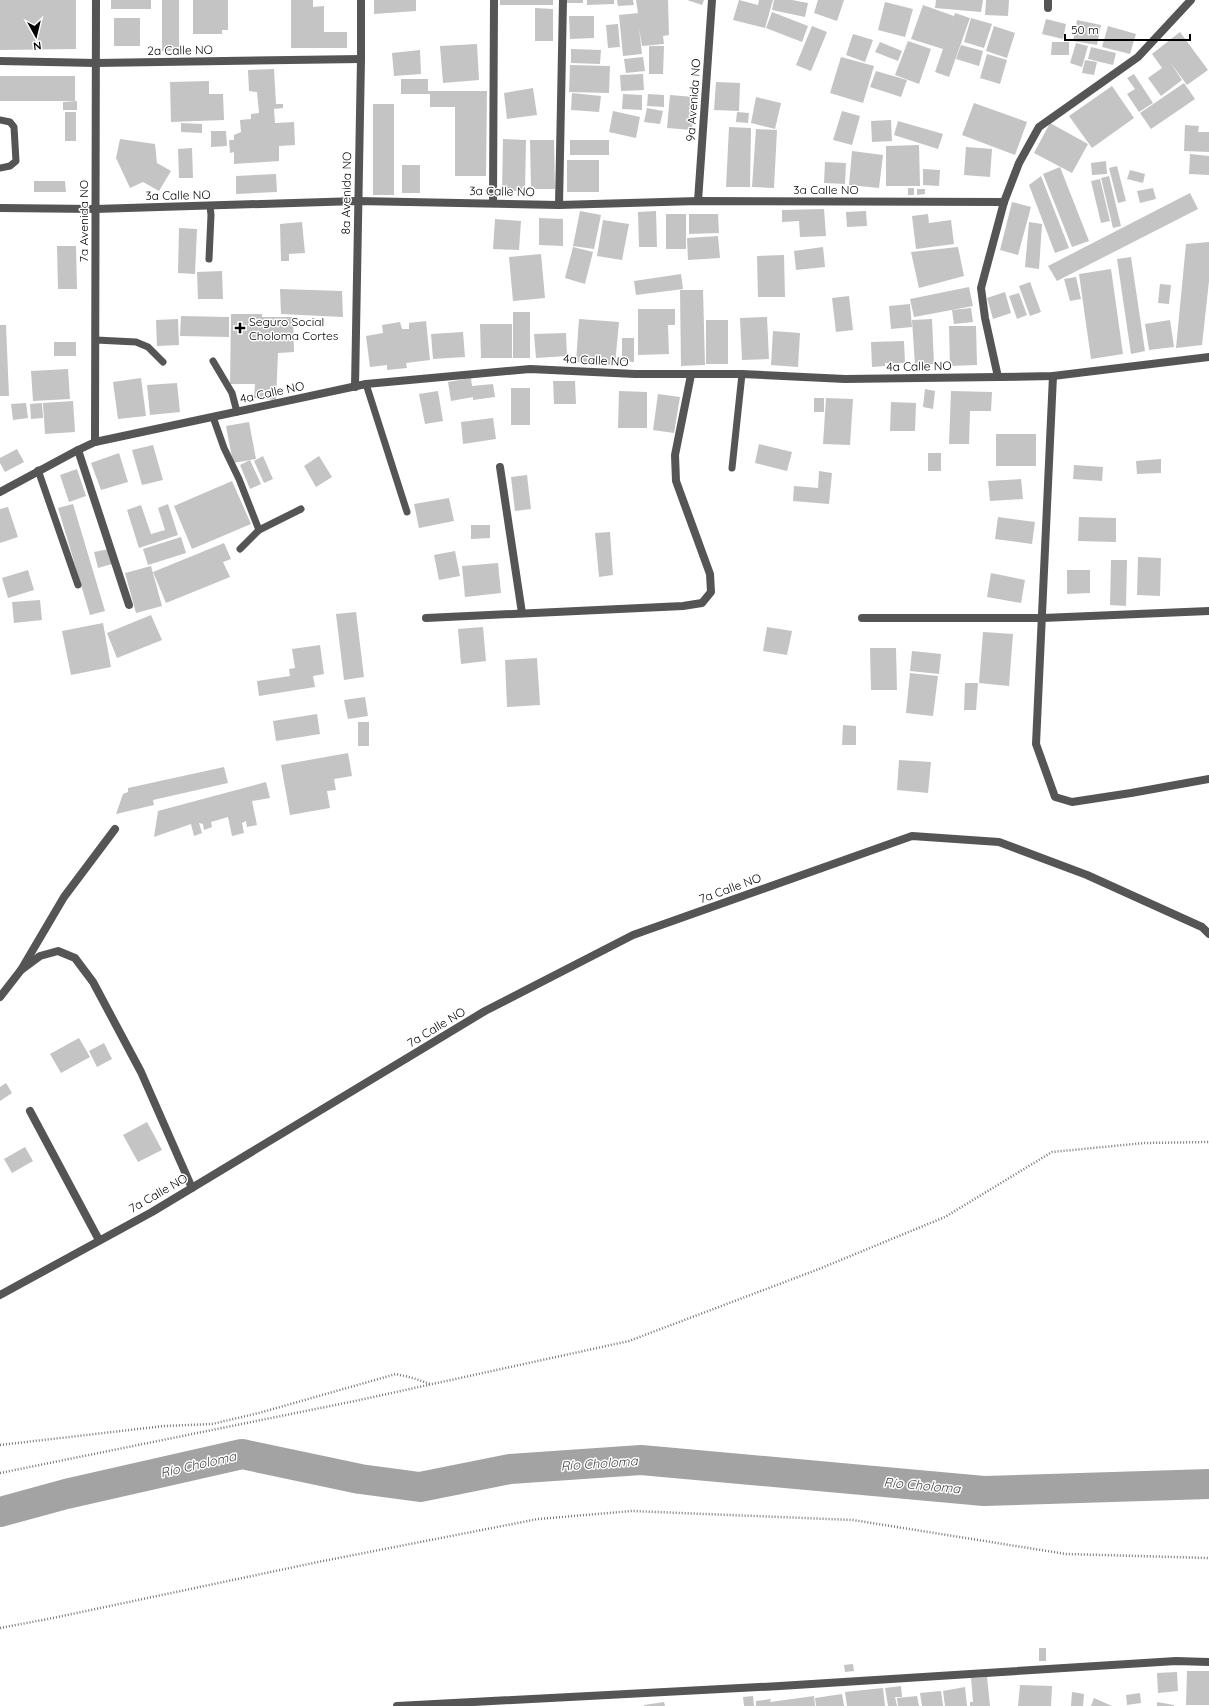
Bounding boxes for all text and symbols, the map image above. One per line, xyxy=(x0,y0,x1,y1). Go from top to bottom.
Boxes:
north arrow xyxy=(16,16,56,56)
scale bar xyxy=(1065,16,1190,42)
text: 50 m xyxy=(1071,22,1099,37)
text: N xyxy=(32,38,42,53)
street label: 2a Calle NO xyxy=(147,42,213,58)
street label: 9a Avenida NO xyxy=(683,58,703,142)
street label: 8a Avenida NO xyxy=(338,151,354,235)
street label: 7a Avenida NO xyxy=(76,180,91,262)
street label: 3a Calle NO xyxy=(793,182,859,197)
street label: 3a Calle NO xyxy=(469,183,535,199)
street label: 3a Calle NO xyxy=(145,187,211,203)
place label: Seguro Social Choloma Cortes xyxy=(249,314,339,343)
marker: Seguro Social Choloma Cortes xyxy=(234,322,246,334)
street label: 4a Calle NO xyxy=(563,351,629,369)
street label: 4a Calle NO xyxy=(886,358,952,374)
street label: 4a Calle NO xyxy=(238,378,306,406)
street label: 7a Calle NO xyxy=(697,870,763,906)
street label: 7a Calle NO xyxy=(404,1004,468,1050)
street label: 7a Calle NO xyxy=(126,1170,190,1216)
water label: Río Choloma xyxy=(159,1447,238,1480)
water label: Río Choloma xyxy=(560,1452,639,1474)
water label: Río Choloma xyxy=(883,1474,962,1496)

